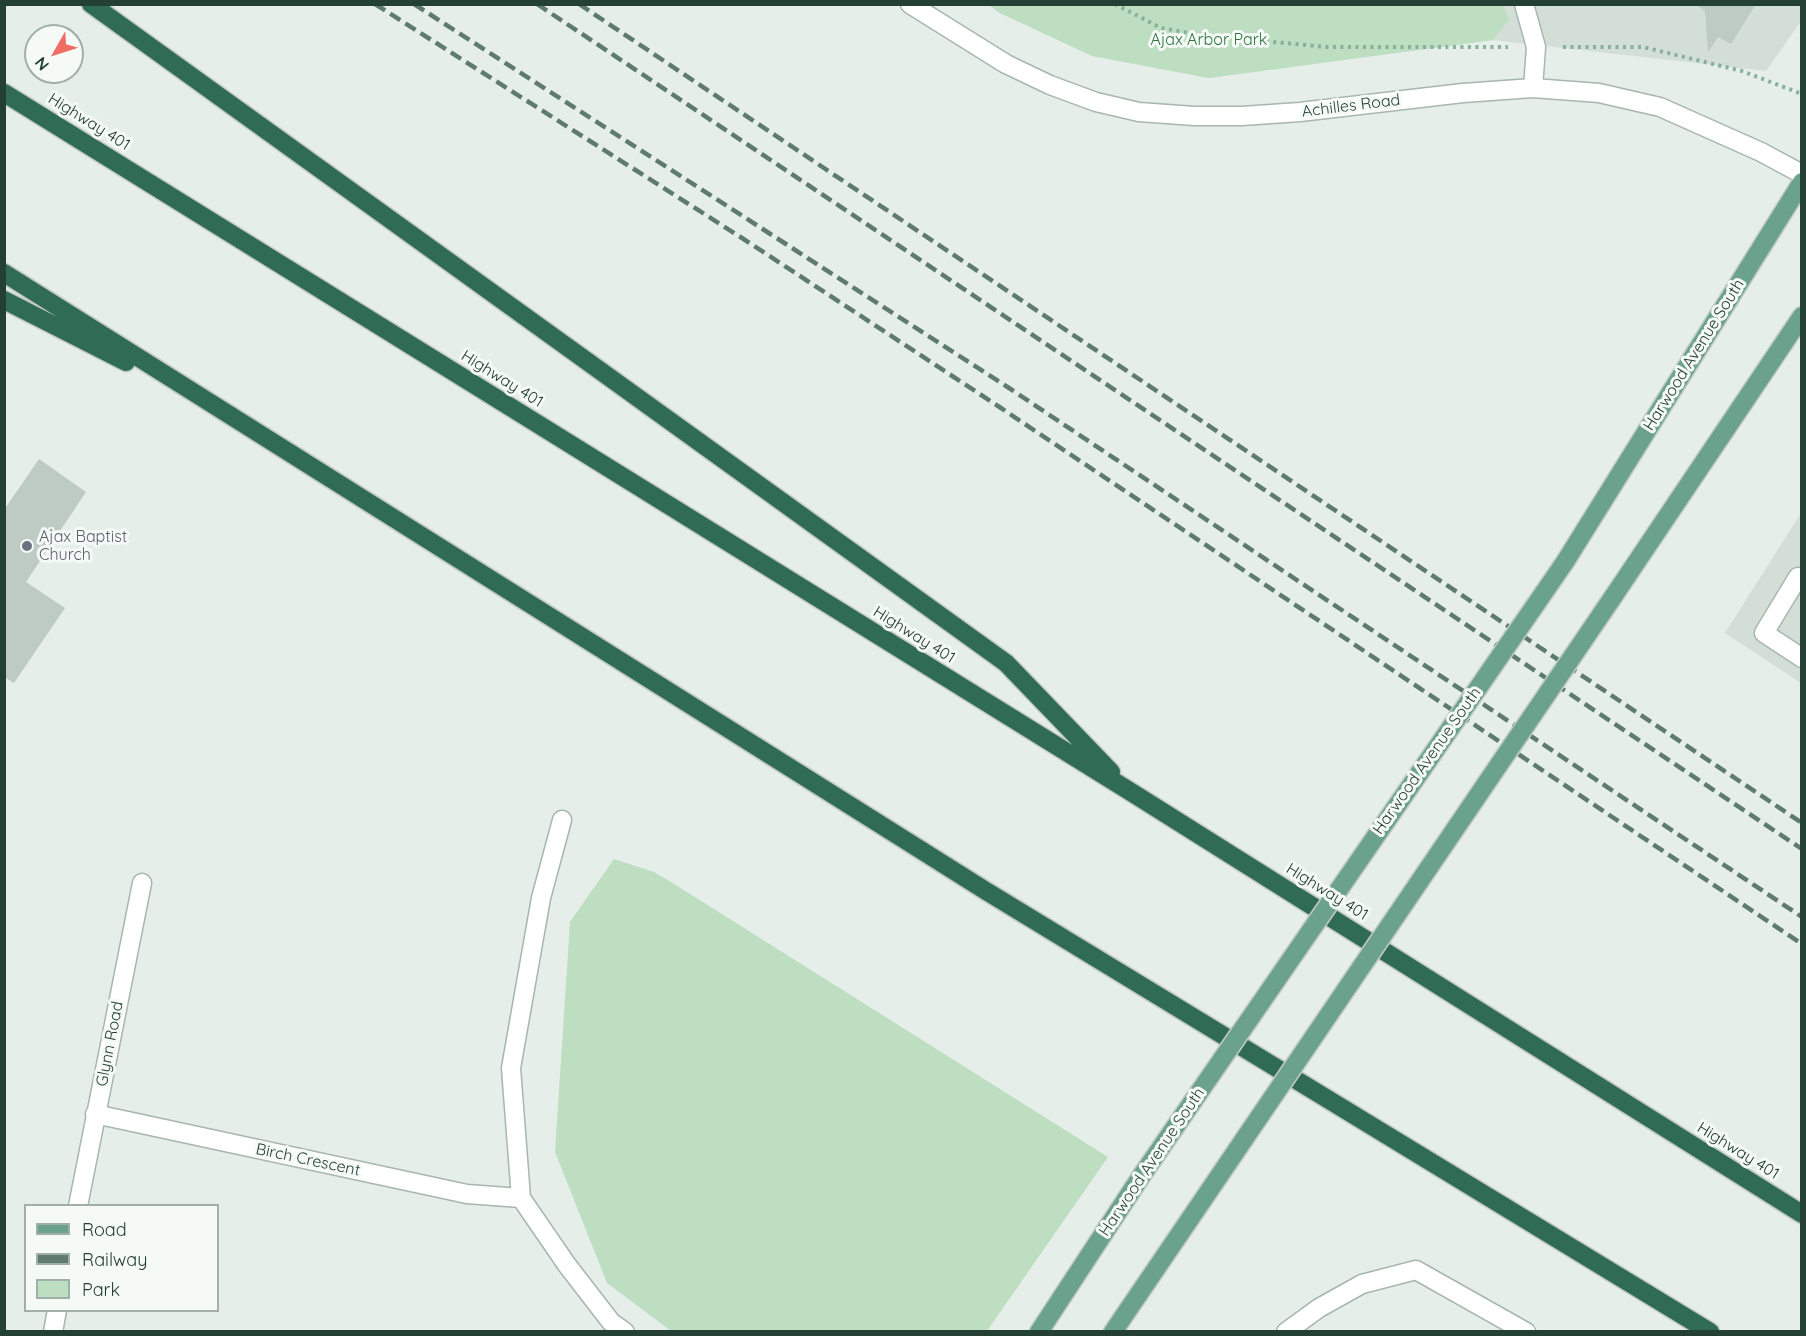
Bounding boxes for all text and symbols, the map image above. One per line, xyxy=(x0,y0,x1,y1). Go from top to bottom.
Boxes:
north arrow xyxy=(24,24,84,84)
park label: Ajax Arbor Park xyxy=(1151,30,1267,50)
text: N xyxy=(30,53,53,75)
street label: Highway 401 xyxy=(44,89,134,155)
street label: Achilles Road xyxy=(1301,90,1401,122)
street label: Harwood Avenue South xyxy=(1640,276,1748,434)
street label: Highway 401 xyxy=(457,346,547,412)
place label: Ajax Baptist Church xyxy=(39,527,127,565)
marker: Ajax Baptist Church xyxy=(20,539,34,553)
street label: Highway 401 xyxy=(869,602,959,668)
street label: Harwood Avenue South xyxy=(1369,684,1485,838)
street label: Highway 401 xyxy=(1282,859,1372,925)
street label: Glynn Road xyxy=(92,1000,128,1088)
street label: Harwood Avenue South xyxy=(1095,1084,1209,1240)
street label: Highway 401 xyxy=(1693,1118,1783,1184)
street label: Birch Crescent xyxy=(254,1140,362,1180)
legend xyxy=(24,1204,219,1312)
text: Road xyxy=(82,1218,127,1241)
text: Railway xyxy=(82,1248,148,1271)
text: Park xyxy=(82,1278,120,1301)

